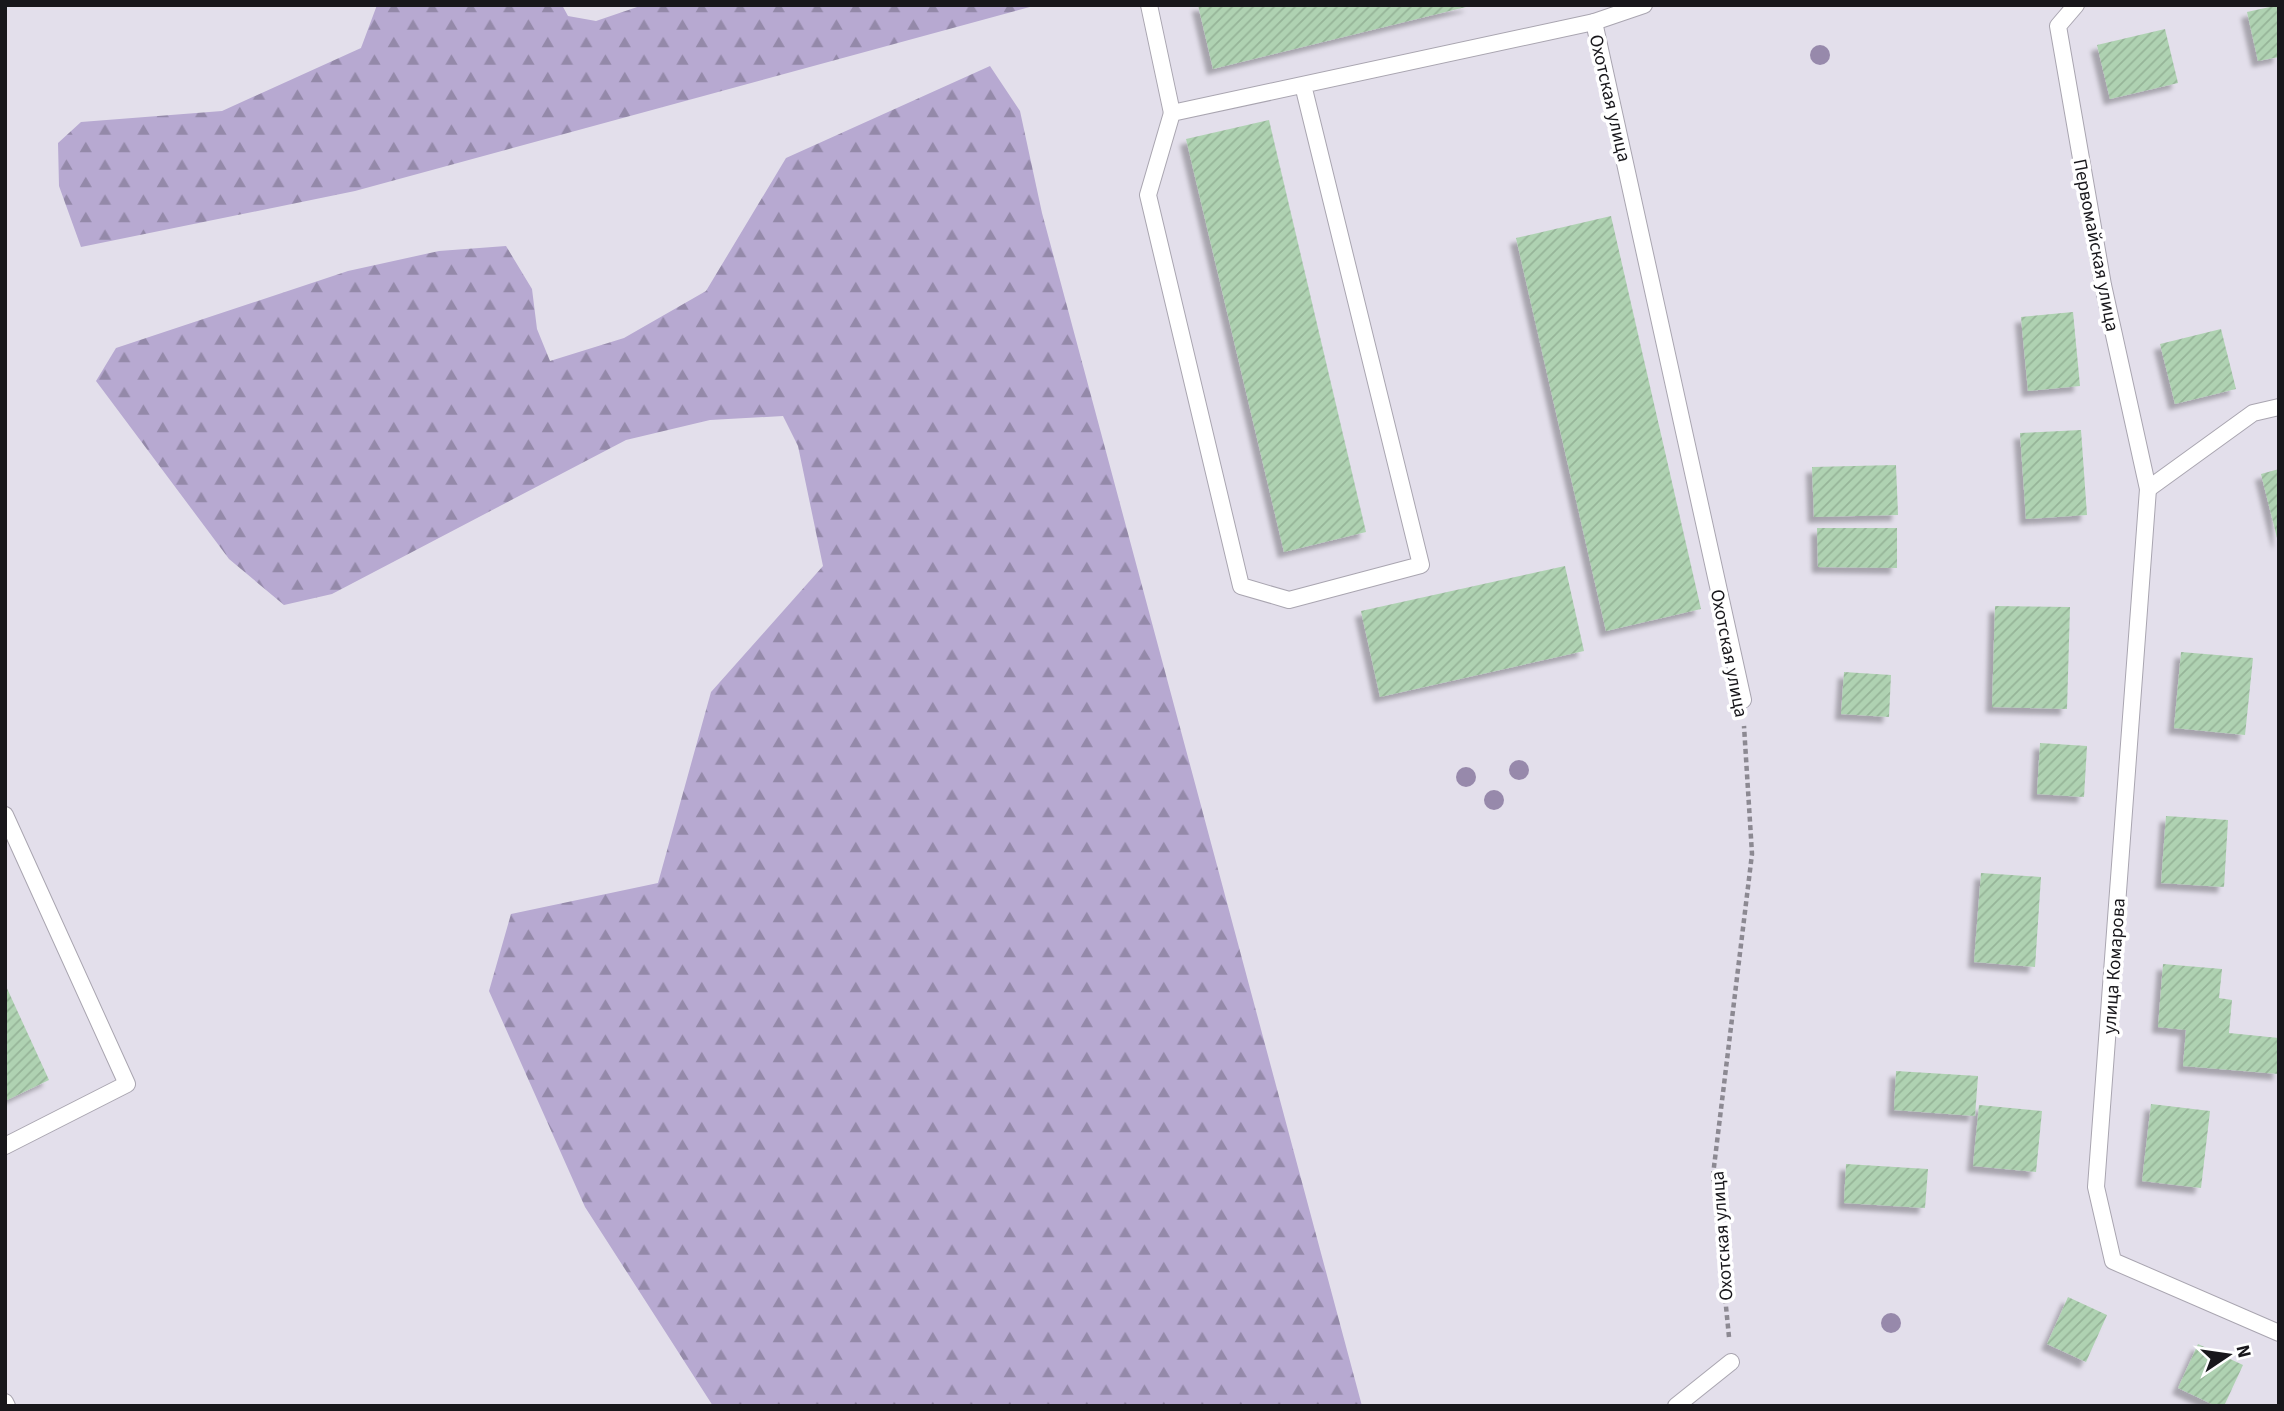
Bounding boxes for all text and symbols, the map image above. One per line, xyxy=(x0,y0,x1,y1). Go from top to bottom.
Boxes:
street label: Охотская улица xyxy=(1582,32,1637,165)
street label: Первомайская улица xyxy=(2066,157,2126,334)
street label: Охотская улица xyxy=(1703,587,1754,720)
street label: улица Комарова xyxy=(2096,897,2133,1035)
street label: Охотская улица xyxy=(1705,1170,1740,1302)
north arrow xyxy=(2193,1320,2263,1390)
text: N xyxy=(2229,1342,2258,1361)

